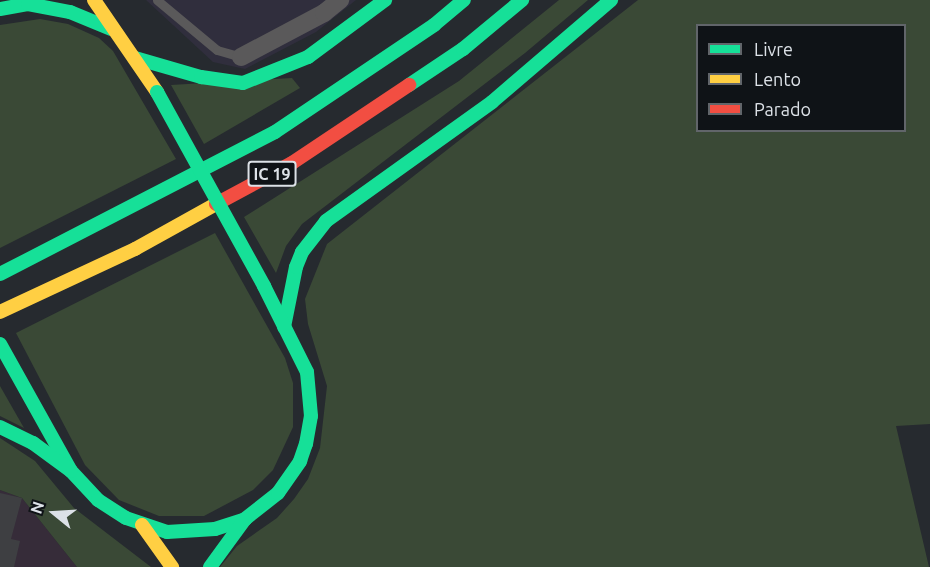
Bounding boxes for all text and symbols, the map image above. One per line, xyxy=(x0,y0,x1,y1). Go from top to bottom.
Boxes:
legend xyxy=(696,24,906,132)
text: Livre xyxy=(754,39,793,59)
text: Lento xyxy=(754,69,801,89)
text: Parado xyxy=(754,99,811,119)
road number: IC 19 xyxy=(246,161,298,187)
north arrow xyxy=(24,483,84,543)
text: N xyxy=(26,499,47,516)

